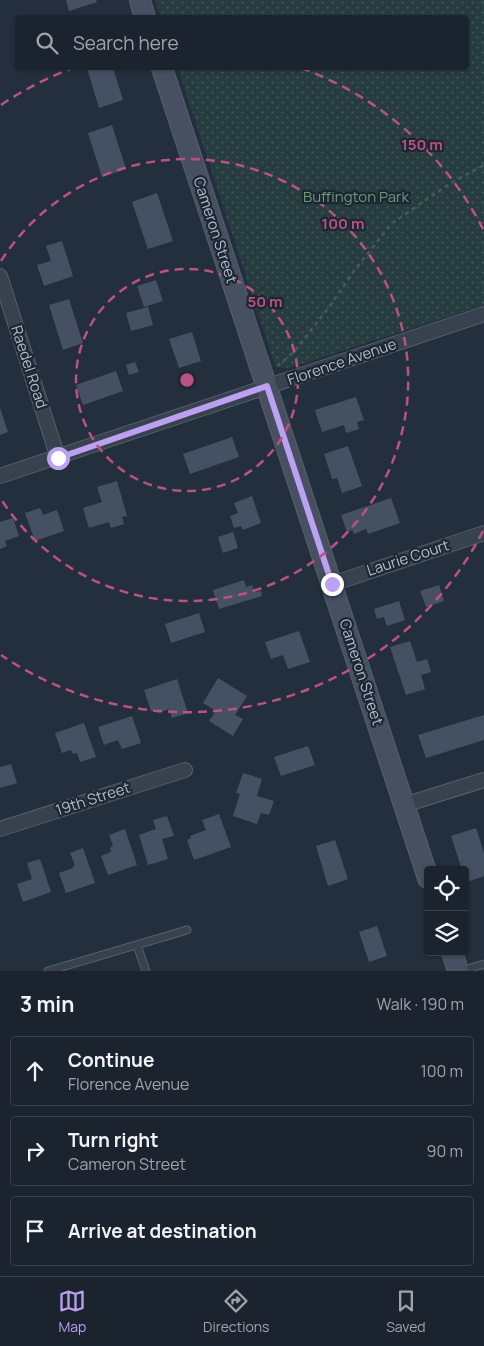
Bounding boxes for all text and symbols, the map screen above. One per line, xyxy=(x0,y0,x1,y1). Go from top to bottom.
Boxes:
search box xyxy=(15,15,469,70)
icon: search xyxy=(33,29,61,57)
text: Search here xyxy=(73,30,179,56)
text: 150 m xyxy=(401,134,443,155)
street label: Cameron Street xyxy=(188,174,243,286)
park label: Buffington Park xyxy=(303,186,410,207)
text: 100 m xyxy=(322,213,364,234)
text: 50 m xyxy=(247,291,283,312)
street label: Raedel Road xyxy=(6,323,53,411)
street label: Florence Avenue xyxy=(285,333,399,390)
centre of rings xyxy=(178,371,196,389)
route start xyxy=(47,447,70,470)
street label: Laurie Court xyxy=(364,534,452,581)
route end xyxy=(321,573,344,596)
street label: Cameron Street xyxy=(334,616,389,728)
street label: 19th Street xyxy=(53,777,133,820)
map controls xyxy=(424,866,469,956)
button: locate xyxy=(424,866,469,911)
button: layers xyxy=(424,911,469,956)
text: 3 min xyxy=(20,990,74,1018)
text: Walk · 190 m xyxy=(376,993,464,1015)
text: Continue xyxy=(68,1047,154,1073)
icon: ahead xyxy=(21,1057,49,1085)
text: 100 m xyxy=(420,1060,463,1082)
text: Florence Avenue xyxy=(68,1073,189,1095)
text: Turn right xyxy=(68,1127,158,1153)
icon: right xyxy=(21,1137,49,1165)
text: 90 m xyxy=(427,1140,463,1162)
text: Cameron Street xyxy=(68,1153,186,1175)
icon: arrive xyxy=(21,1217,49,1245)
text: Arrive at destination xyxy=(68,1218,257,1244)
tab: Map xyxy=(58,1287,86,1336)
tab: Directions xyxy=(203,1287,269,1336)
tab: Saved xyxy=(386,1287,426,1336)

